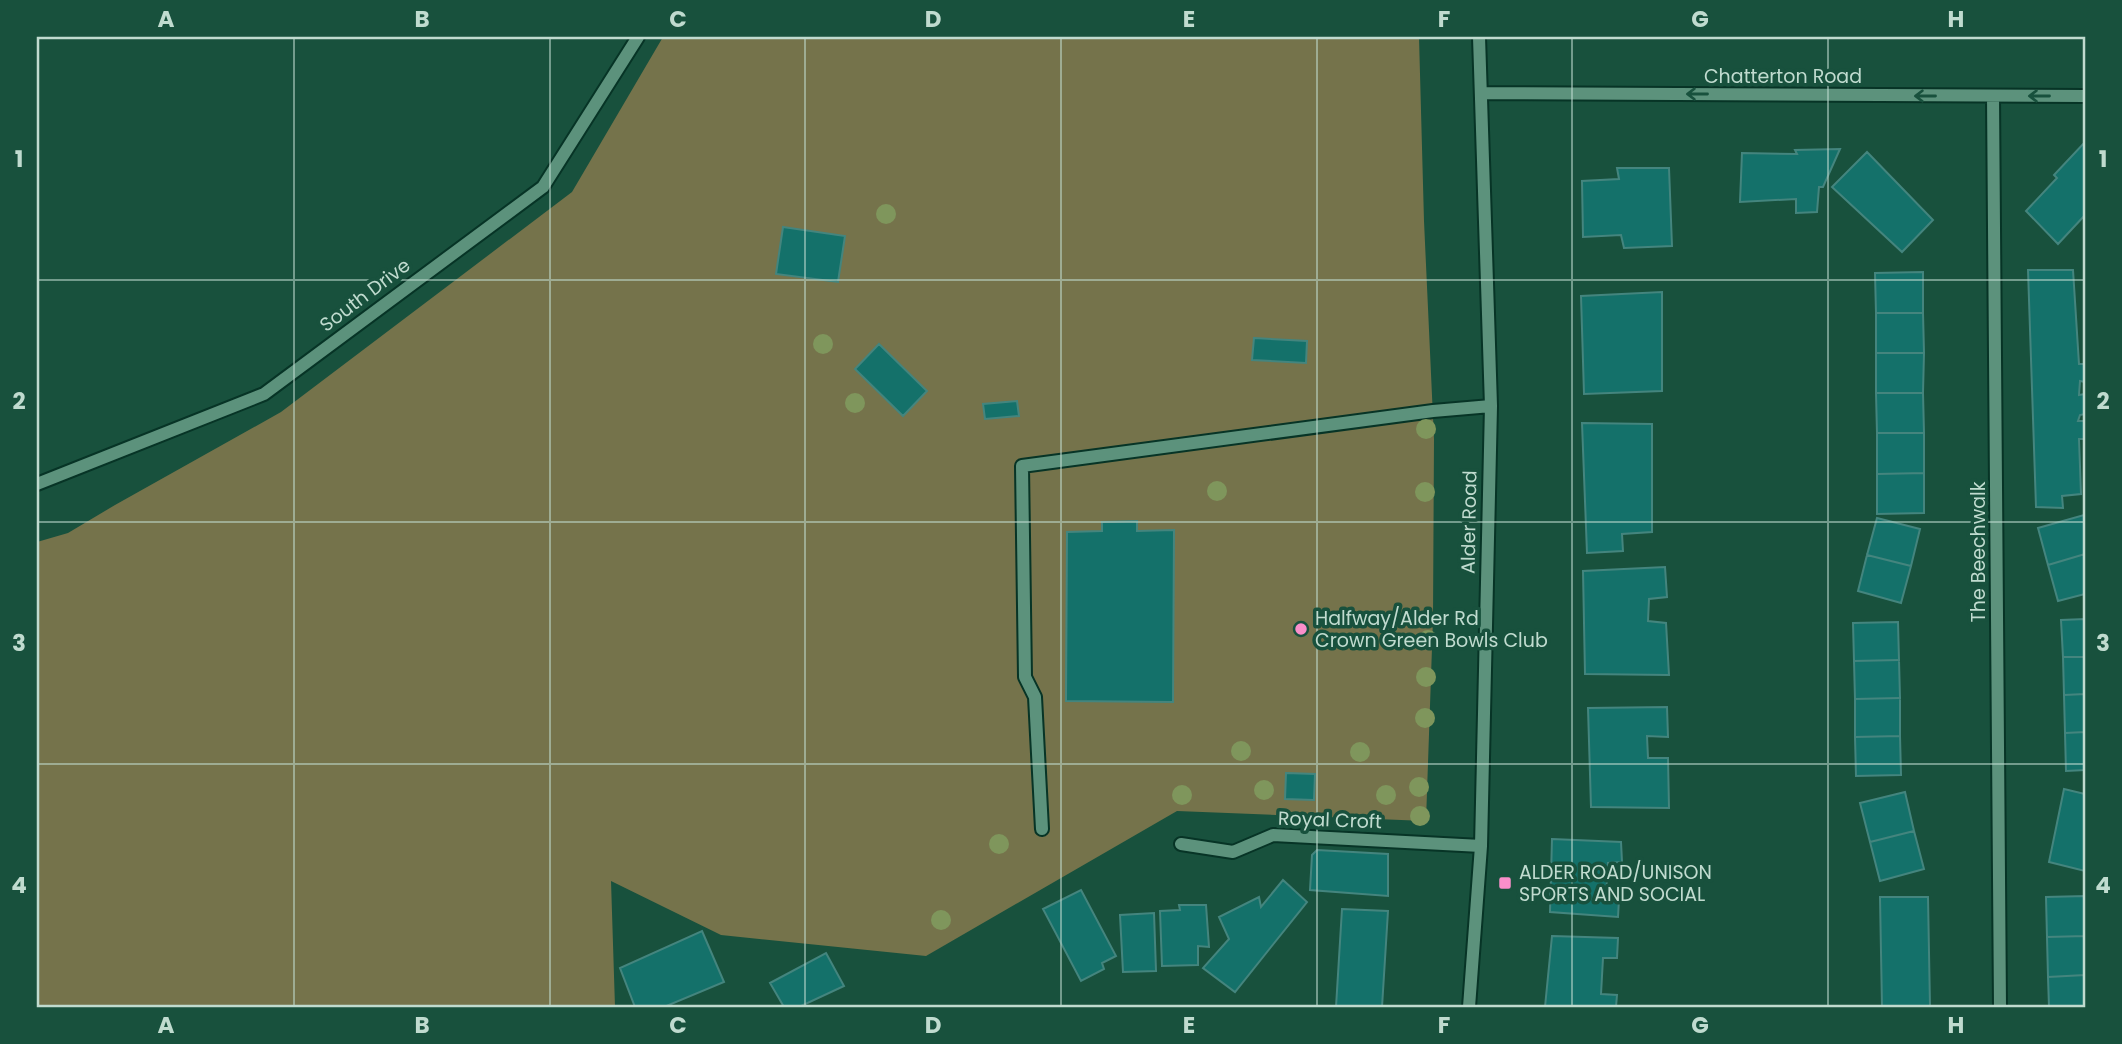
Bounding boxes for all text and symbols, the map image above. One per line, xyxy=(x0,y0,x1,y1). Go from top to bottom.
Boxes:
text: A xyxy=(158,3,175,35)
text: B xyxy=(414,3,430,35)
text: C xyxy=(669,3,687,35)
text: D xyxy=(925,3,941,35)
text: E xyxy=(1183,3,1195,35)
text: F xyxy=(1438,3,1450,35)
text: G xyxy=(1691,3,1709,35)
text: H xyxy=(1948,3,1964,35)
street label: Chatterton Road xyxy=(1704,63,1862,90)
one-way arrow xyxy=(1686,87,1709,101)
one-way arrow xyxy=(1914,89,1937,103)
one-way arrow xyxy=(2028,89,2051,103)
text: 1 xyxy=(15,143,23,175)
text: 1 xyxy=(2099,143,2107,175)
street label: South Drive xyxy=(314,252,416,338)
text: 2 xyxy=(12,385,26,417)
text: 2 xyxy=(2096,385,2110,417)
street label: Alder Road xyxy=(1455,470,1483,574)
street label: The Beechwalk xyxy=(1965,481,1992,623)
place label: Halfway/Alder Rd Crown Green Bowls Club xyxy=(1315,605,1548,654)
marker: Halfway/Alder Rd Crown Green Bowls Club xyxy=(1293,621,1309,637)
text: 3 xyxy=(12,627,26,659)
text: 3 xyxy=(2096,627,2110,659)
street label: Royal Croft xyxy=(1278,805,1383,835)
place label: ALDER ROAD/UNISON SPORTS AND SOCIAL xyxy=(1519,859,1712,908)
text: 4 xyxy=(11,869,27,901)
text: 4 xyxy=(2095,869,2111,901)
marker: ALDER ROAD/UNISON SPORTS AND SOCIAL xyxy=(1497,875,1513,891)
text: A xyxy=(158,1009,175,1041)
text: B xyxy=(414,1009,430,1041)
text: C xyxy=(669,1009,687,1041)
text: D xyxy=(925,1009,941,1041)
text: E xyxy=(1183,1009,1195,1041)
text: F xyxy=(1438,1009,1450,1041)
text: G xyxy=(1691,1009,1709,1041)
text: H xyxy=(1948,1009,1964,1041)

